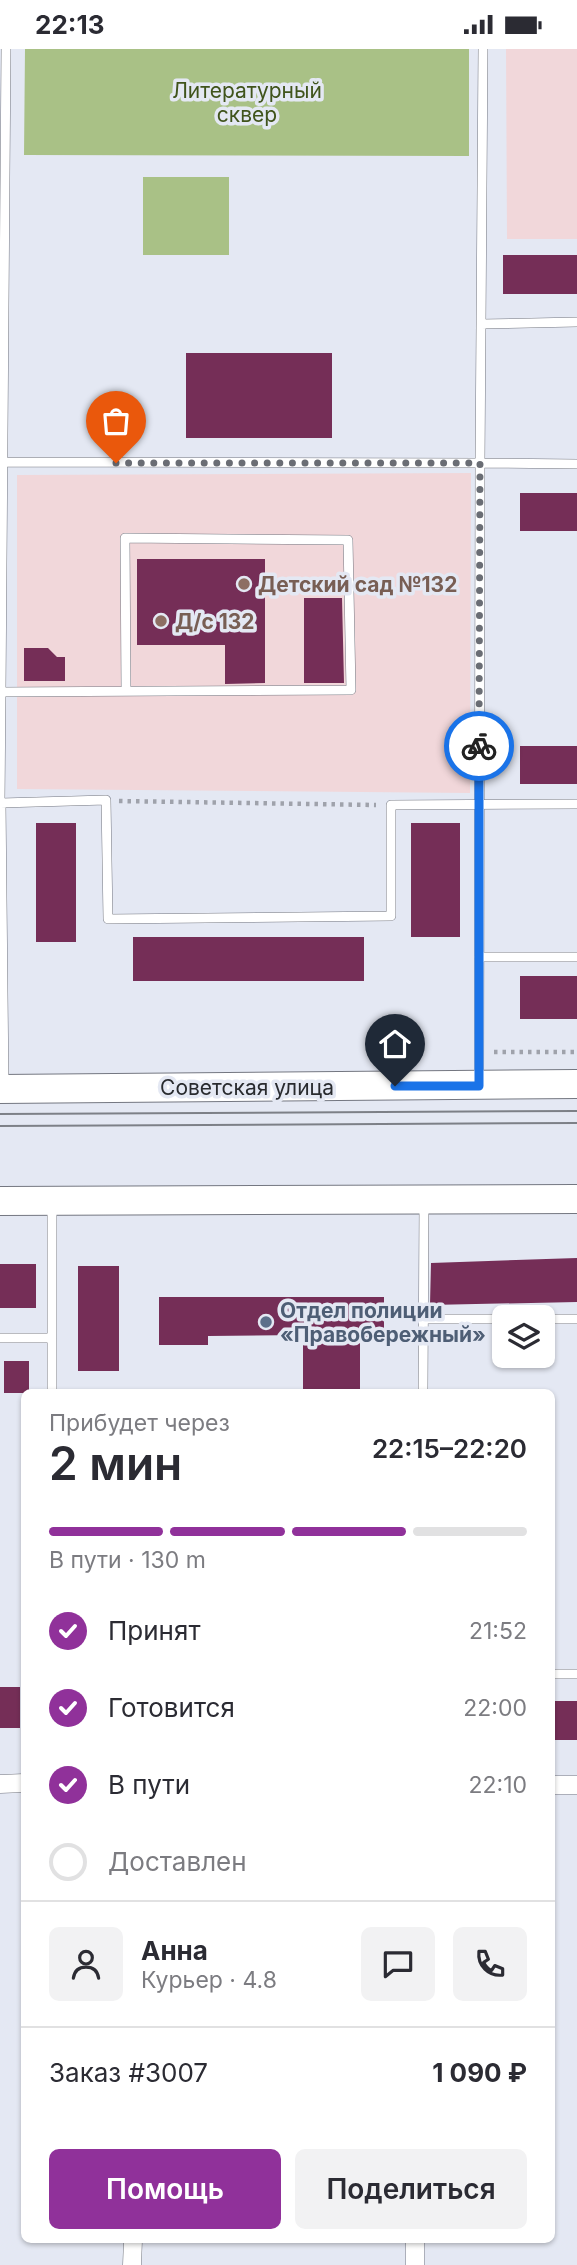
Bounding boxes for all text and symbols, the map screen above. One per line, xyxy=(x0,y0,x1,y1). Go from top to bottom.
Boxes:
text: 22:13 xyxy=(35,9,104,40)
park label: Литературный сквер xyxy=(172,78,322,127)
pin xyxy=(86,391,146,463)
icon: bag xyxy=(97,402,135,440)
place label: Детский сад №132 xyxy=(258,572,457,597)
marker: Детский сад №132 xyxy=(236,576,252,592)
place label: Д/с 132 xyxy=(175,609,255,634)
marker: Д/с 132 xyxy=(153,613,169,629)
courier xyxy=(444,711,514,781)
icon: bike xyxy=(460,727,498,765)
pin xyxy=(365,1014,425,1086)
icon: home xyxy=(376,1025,414,1063)
street label: Советская улица xyxy=(160,1075,334,1100)
place label: Отдел полиции «Правобережный» xyxy=(280,1298,486,1347)
map controls xyxy=(492,1305,555,1368)
button: layers xyxy=(492,1305,555,1368)
marker: Отдел полиции «Правобережный» xyxy=(258,1314,274,1330)
text: Прибудет через xyxy=(49,1409,230,1437)
text: 22:15–22:20 xyxy=(372,1433,527,1464)
text: 2 мин xyxy=(49,1435,182,1491)
text: В пути · 130 m xyxy=(49,1546,206,1574)
icon: check xyxy=(49,1612,87,1650)
text: Принят xyxy=(108,1615,201,1646)
text: 21:52 xyxy=(469,1617,527,1645)
icon: check xyxy=(49,1689,87,1727)
text: Готовится xyxy=(108,1692,235,1723)
text: 22:00 xyxy=(463,1694,527,1722)
icon: check xyxy=(49,1766,87,1804)
text: В пути xyxy=(108,1769,190,1800)
text: 22:10 xyxy=(468,1771,527,1799)
text: Доставлен xyxy=(108,1846,247,1877)
button: person xyxy=(49,1927,123,2001)
button: chat xyxy=(361,1927,435,2001)
button: phone xyxy=(453,1927,527,2001)
text: Анна xyxy=(141,1935,208,1966)
text: Курьер · 4.8 xyxy=(141,1966,277,1994)
text: Заказ #3007 xyxy=(49,2057,208,2088)
text: 1 090 ₽ xyxy=(432,2057,527,2088)
button: Помощь xyxy=(49,2149,281,2229)
button: Поделиться xyxy=(295,2149,527,2229)

